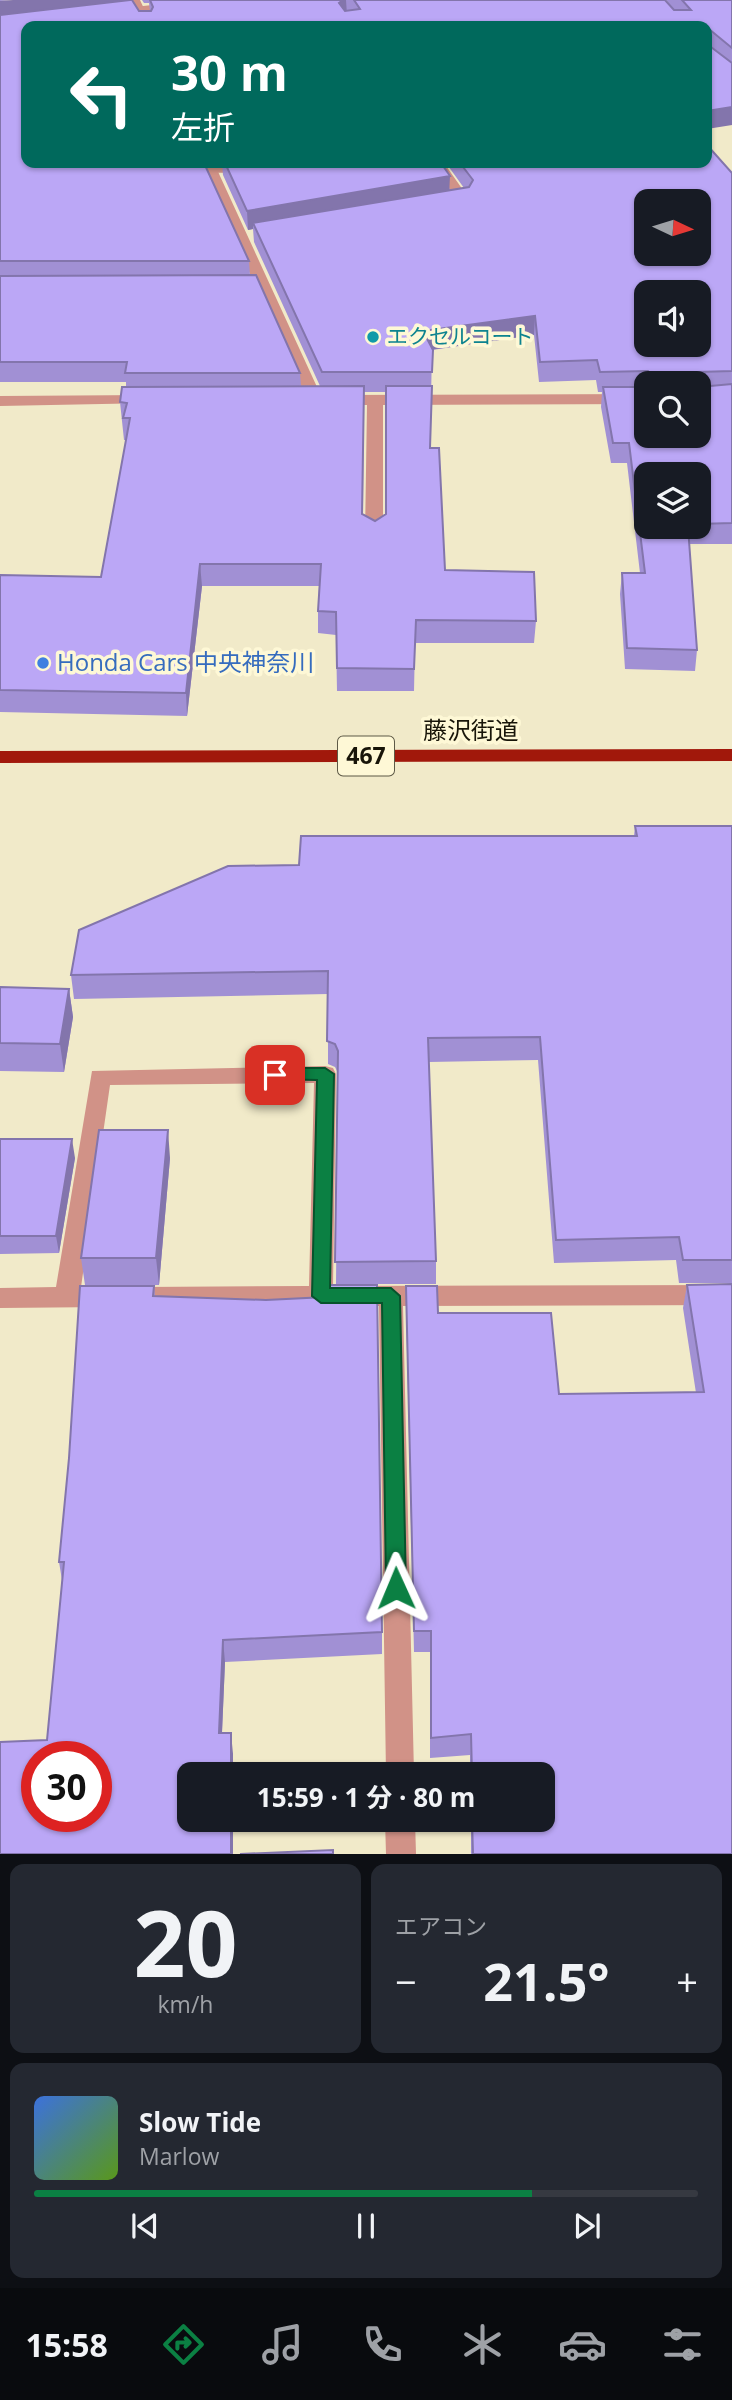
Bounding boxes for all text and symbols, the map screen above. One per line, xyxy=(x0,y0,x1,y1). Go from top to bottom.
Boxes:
text: 30 m xyxy=(171,39,288,105)
icon: left xyxy=(56,49,147,140)
text: 左折 xyxy=(171,105,235,148)
north arrow xyxy=(634,189,710,266)
map controls xyxy=(634,189,711,539)
button: sound xyxy=(634,280,711,357)
place label: エクセルコート xyxy=(387,322,534,350)
marker: エクセルコート xyxy=(365,329,381,345)
button: search xyxy=(634,371,711,448)
button: layers xyxy=(634,462,711,539)
place label: Honda Cars 中央神奈川 xyxy=(57,645,314,678)
marker: Honda Cars 中央神奈川 xyxy=(35,655,51,671)
street label: 藤沢街道 xyxy=(423,713,519,746)
road number: 467 xyxy=(338,736,394,776)
pin xyxy=(245,1045,305,1105)
icon: arrive xyxy=(256,1056,294,1094)
position arrow xyxy=(359,1551,433,1625)
speed limit sign: 30 xyxy=(21,1741,112,1832)
text: 15:59 · 1 分 · 80 m xyxy=(257,1779,475,1815)
text: 20 xyxy=(133,1880,238,2004)
text: エアコン xyxy=(395,1910,487,1942)
text: 21.5° xyxy=(483,1945,610,2016)
text: − xyxy=(395,1955,417,2007)
text: + xyxy=(676,1955,698,2007)
text: km/h xyxy=(158,1988,213,2020)
text: Slow Tide xyxy=(139,2104,261,2140)
text: Marlow xyxy=(139,2140,219,2172)
icon: previous xyxy=(126,2207,164,2245)
icon: pause xyxy=(347,2207,385,2245)
icon: next xyxy=(568,2207,606,2245)
icon: directions xyxy=(159,2320,208,2369)
icon: music xyxy=(258,2320,307,2369)
icon: phone xyxy=(358,2320,407,2369)
icon: climate xyxy=(458,2320,507,2369)
icon: car xyxy=(558,2320,607,2369)
icon: filters xyxy=(658,2320,707,2369)
text: 15:58 xyxy=(25,2323,108,2366)

